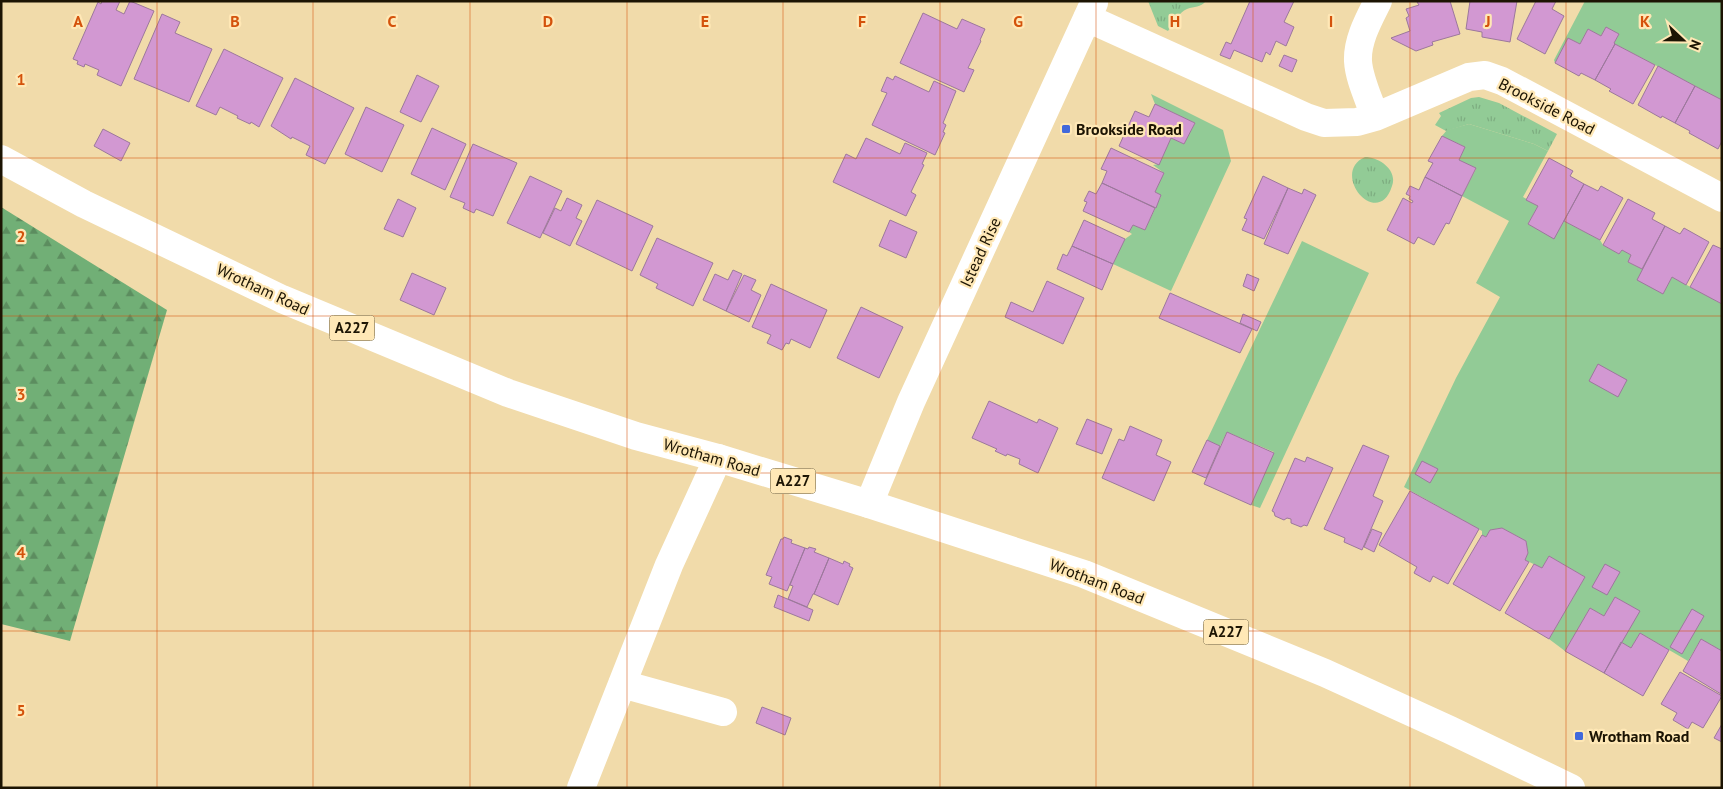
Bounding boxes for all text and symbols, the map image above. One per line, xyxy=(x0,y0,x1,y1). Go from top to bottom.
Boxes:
text: A xyxy=(73,11,83,31)
text: B xyxy=(230,11,240,31)
text: C xyxy=(388,11,397,31)
text: D xyxy=(543,11,553,31)
text: E xyxy=(701,11,709,31)
text: F xyxy=(858,11,866,31)
text: G xyxy=(1013,11,1023,31)
text: H xyxy=(1170,11,1180,31)
text: I xyxy=(1329,11,1333,31)
text: J xyxy=(1484,11,1491,31)
text: K xyxy=(1640,11,1650,31)
north arrow xyxy=(1658,15,1708,65)
text: N xyxy=(1685,37,1705,53)
text: 1 xyxy=(16,69,26,89)
street label: Brookside Road xyxy=(1495,73,1599,139)
place label: Brookside Road xyxy=(1076,119,1182,139)
marker: Brookside Road xyxy=(1060,123,1072,135)
street label: Istead Rise xyxy=(955,214,1005,290)
text: 2 xyxy=(16,226,26,246)
street label: Wrotham Road xyxy=(214,259,312,319)
road number: A227 xyxy=(330,316,374,340)
text: 3 xyxy=(16,384,26,404)
street label: Wrotham Road xyxy=(661,434,763,480)
road number: A227 xyxy=(770,468,816,494)
text: 4 xyxy=(16,542,26,562)
street label: Wrotham Road xyxy=(1047,554,1147,608)
road number: A227 xyxy=(1204,620,1248,644)
text: 5 xyxy=(16,700,26,720)
place label: Wrotham Road xyxy=(1589,726,1689,746)
marker: Wrotham Road xyxy=(1573,730,1585,742)

